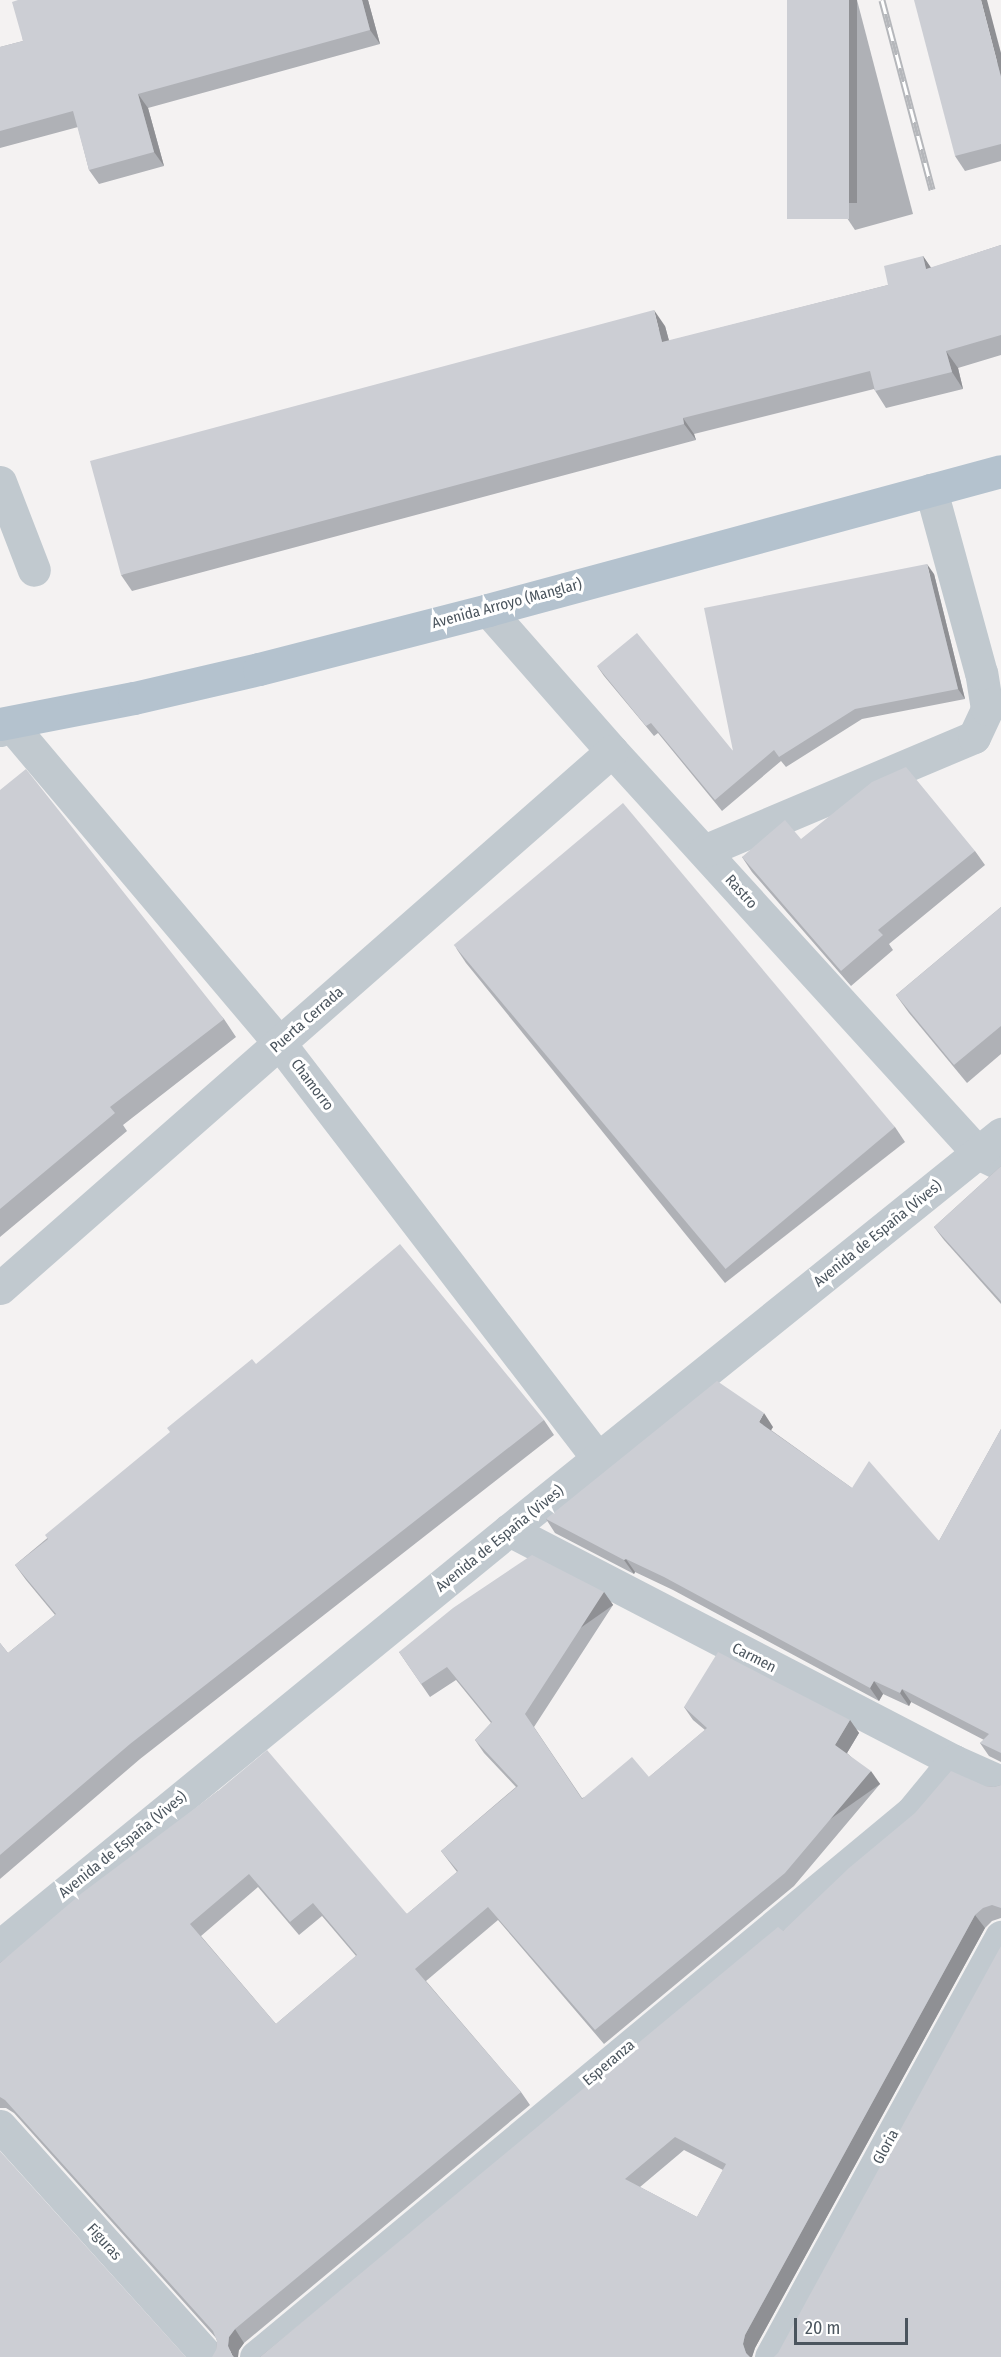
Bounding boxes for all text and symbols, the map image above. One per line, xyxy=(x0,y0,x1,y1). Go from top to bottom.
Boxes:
street label: Avenida Arroyo (Manglar) xyxy=(430,575,584,633)
street label: Rastro xyxy=(721,871,761,913)
street label: Puerta Cerrada xyxy=(267,983,347,1057)
street label: Chamorro xyxy=(287,1056,337,1114)
street label: Avenida de España (Vives) xyxy=(810,1177,946,1291)
street label: Avenida de España (Vives) xyxy=(432,1482,568,1596)
street label: Carmen xyxy=(729,1639,779,1677)
street label: Avenida de España (Vives) xyxy=(55,1788,191,1902)
street label: Esperanza xyxy=(580,2036,638,2090)
street label: Gloria xyxy=(869,2127,903,2167)
street label: Figuras xyxy=(83,2220,125,2264)
scale bar xyxy=(797,2306,911,2344)
text: 20 m xyxy=(805,2317,840,2339)

